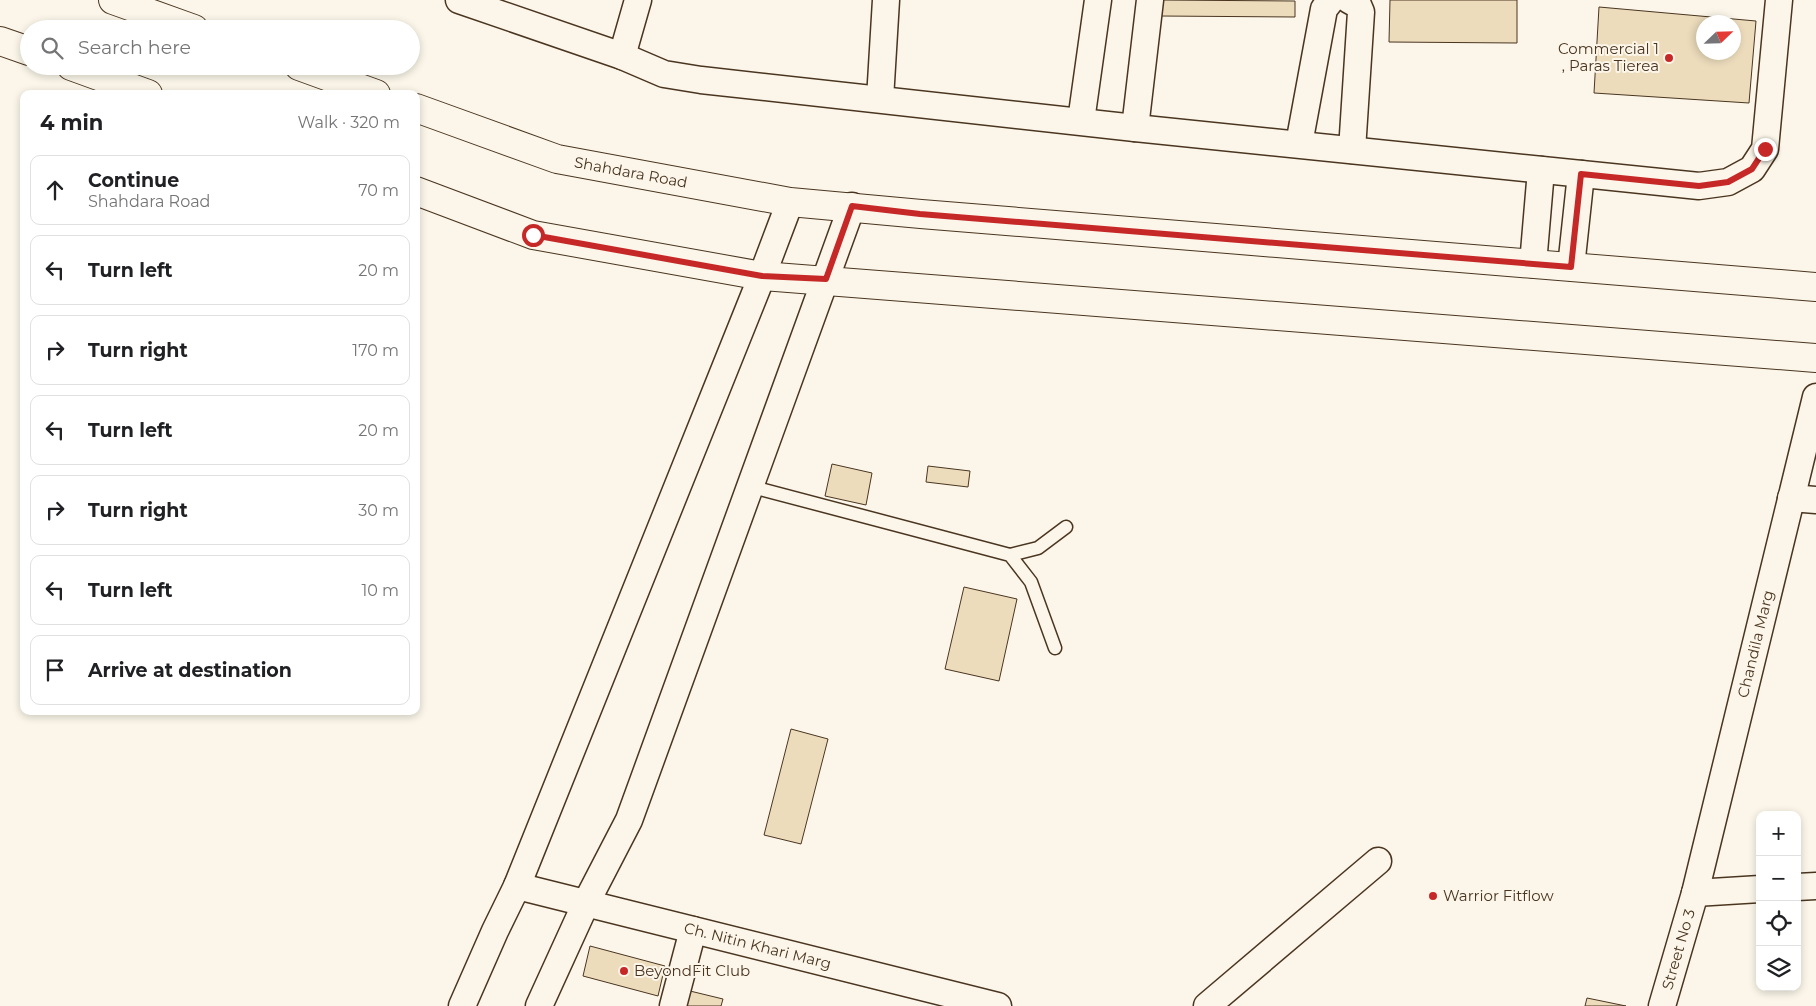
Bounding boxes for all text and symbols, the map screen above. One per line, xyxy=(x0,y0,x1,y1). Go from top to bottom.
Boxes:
north arrow xyxy=(1696,15,1741,60)
search box xyxy=(20,20,420,75)
icon: search xyxy=(38,34,66,62)
text: Search here xyxy=(78,36,191,59)
place label: Commercial 1 , Paras Tierea xyxy=(1558,39,1659,75)
marker: Commercial 1 , Paras Tierea xyxy=(1663,52,1675,64)
text: 4 min xyxy=(40,110,103,135)
text: Walk · 320 m xyxy=(298,113,400,132)
route end xyxy=(1754,138,1777,161)
street label: Shahdara Road xyxy=(573,152,689,192)
text: Continue xyxy=(88,169,179,192)
icon: ahead xyxy=(41,176,69,204)
text: 70 m xyxy=(358,181,399,200)
text: Shahdara Road xyxy=(88,192,210,211)
route start xyxy=(522,224,545,247)
icon: left xyxy=(41,256,69,284)
text: Turn left xyxy=(88,259,173,282)
text: 20 m xyxy=(358,261,399,280)
icon: right xyxy=(41,336,69,364)
text: Turn right xyxy=(88,339,188,362)
text: 170 m xyxy=(352,341,399,360)
icon: left xyxy=(41,416,69,444)
text: Turn left xyxy=(88,419,173,442)
text: 20 m xyxy=(358,421,399,440)
icon: right xyxy=(41,496,69,524)
text: Turn right xyxy=(88,499,188,522)
text: 30 m xyxy=(358,501,399,520)
icon: left xyxy=(41,576,69,604)
text: Turn left xyxy=(88,579,173,602)
text: 10 m xyxy=(361,581,399,600)
street label: Chandila Marg xyxy=(1733,588,1778,700)
icon: arrive xyxy=(41,656,69,684)
text: Arrive at destination xyxy=(88,659,292,682)
map controls xyxy=(1756,811,1801,991)
button: + xyxy=(1756,811,1801,856)
button: − xyxy=(1756,856,1801,901)
place label: Warrior Fitflow xyxy=(1443,886,1554,905)
marker: Warrior Fitflow xyxy=(1427,890,1439,902)
button: locate xyxy=(1756,901,1801,946)
street label: Street No 3 xyxy=(1657,907,1699,992)
street label: Ch. Nitin Khari Marg xyxy=(682,918,833,973)
button: layers xyxy=(1756,946,1801,991)
place label: BeyondFit Club xyxy=(634,961,750,980)
marker: BeyondFit Club xyxy=(618,965,630,977)

